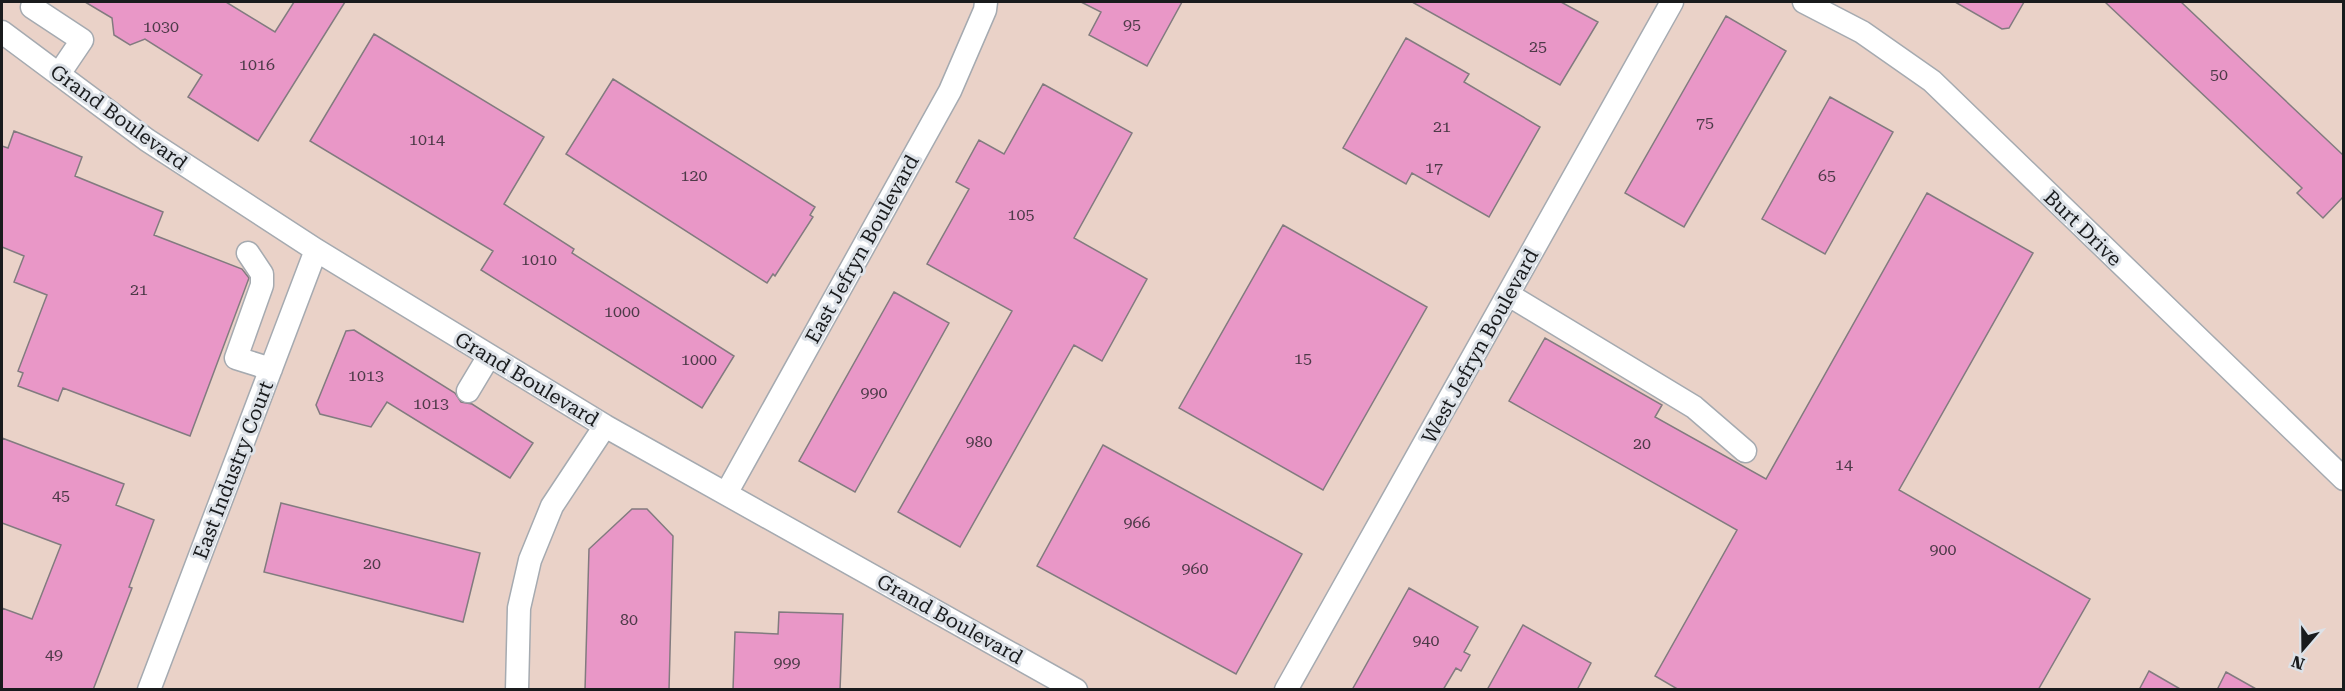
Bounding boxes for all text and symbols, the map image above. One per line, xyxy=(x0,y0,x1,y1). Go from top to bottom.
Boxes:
house number: 95 xyxy=(1123,15,1141,34)
house number: 1030 xyxy=(143,17,179,36)
house number: 25 xyxy=(1529,37,1547,56)
house number: 1016 xyxy=(239,55,275,74)
street label: Grand Boulevard xyxy=(46,59,192,175)
house number: 50 xyxy=(2210,65,2228,84)
house number: 75 xyxy=(1696,113,1714,132)
house number: 21 xyxy=(1433,117,1451,136)
house number: 1014 xyxy=(409,130,445,149)
street label: East Jefryn Boulevard xyxy=(800,150,924,347)
house number: 17 xyxy=(1425,158,1443,177)
house number: 120 xyxy=(681,166,707,185)
house number: 65 xyxy=(1818,166,1836,185)
street label: Burt Drive xyxy=(2039,185,2127,271)
house number: 105 xyxy=(1008,205,1034,224)
street label: West Jefryn Boulevard xyxy=(1417,244,1544,447)
house number: 1010 xyxy=(521,250,557,269)
house number: 21 xyxy=(130,280,148,299)
house number: 1000 xyxy=(604,302,640,321)
street label: Grand Boulevard xyxy=(451,327,603,431)
house number: 15 xyxy=(1294,349,1312,368)
house number: 1000 xyxy=(681,350,717,369)
house number: 1013 xyxy=(348,366,384,385)
street label: East Industry Court xyxy=(188,377,278,563)
house number: 990 xyxy=(861,383,887,402)
house number: 1013 xyxy=(413,394,449,413)
house number: 980 xyxy=(966,432,992,451)
house number: 20 xyxy=(1633,434,1651,453)
house number: 14 xyxy=(1835,455,1853,474)
house number: 45 xyxy=(52,486,70,505)
house number: 966 xyxy=(1124,513,1150,532)
house number: 900 xyxy=(1930,540,1956,559)
house number: 20 xyxy=(363,554,381,573)
house number: 960 xyxy=(1182,559,1208,578)
street label: Grand Boulevard xyxy=(873,569,1027,669)
house number: 80 xyxy=(620,610,638,629)
north arrow xyxy=(2273,619,2333,679)
house number: 940 xyxy=(1413,631,1439,650)
house number: 49 xyxy=(45,645,63,664)
text: N xyxy=(2289,652,2307,674)
house number: 999 xyxy=(774,653,800,672)

